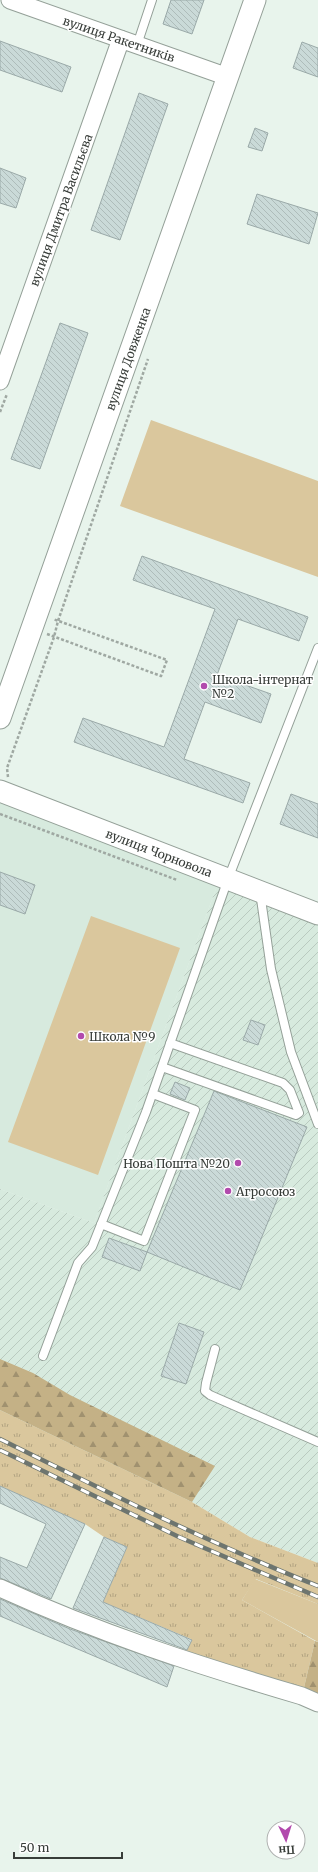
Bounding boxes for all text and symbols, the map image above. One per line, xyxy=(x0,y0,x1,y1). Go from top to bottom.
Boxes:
street label: вулиця Ракетників xyxy=(61,13,177,65)
street label: вулиця Дмитра Васильєва xyxy=(26,131,96,288)
street label: вулиця Довженка xyxy=(102,305,154,413)
place label: Школа-інтернат №2 xyxy=(212,672,313,701)
marker: Школа-інтернат №2 xyxy=(199,681,209,691)
street label: вулиця Чорновола xyxy=(104,826,215,880)
place label: Школа №9 xyxy=(89,1029,155,1044)
marker: Школа №9 xyxy=(76,1031,86,1041)
place label: Нова Пошта №20 xyxy=(123,1156,230,1171)
marker: Нова Пошта №20 xyxy=(233,1158,243,1168)
place label: Агросоюз xyxy=(235,1184,295,1199)
marker: Агросоюз xyxy=(223,1186,233,1196)
north arrow xyxy=(266,1820,306,1860)
scale bar xyxy=(14,1834,122,1860)
text: 50 m xyxy=(20,1840,49,1855)
text: Пн xyxy=(278,1842,295,1858)

